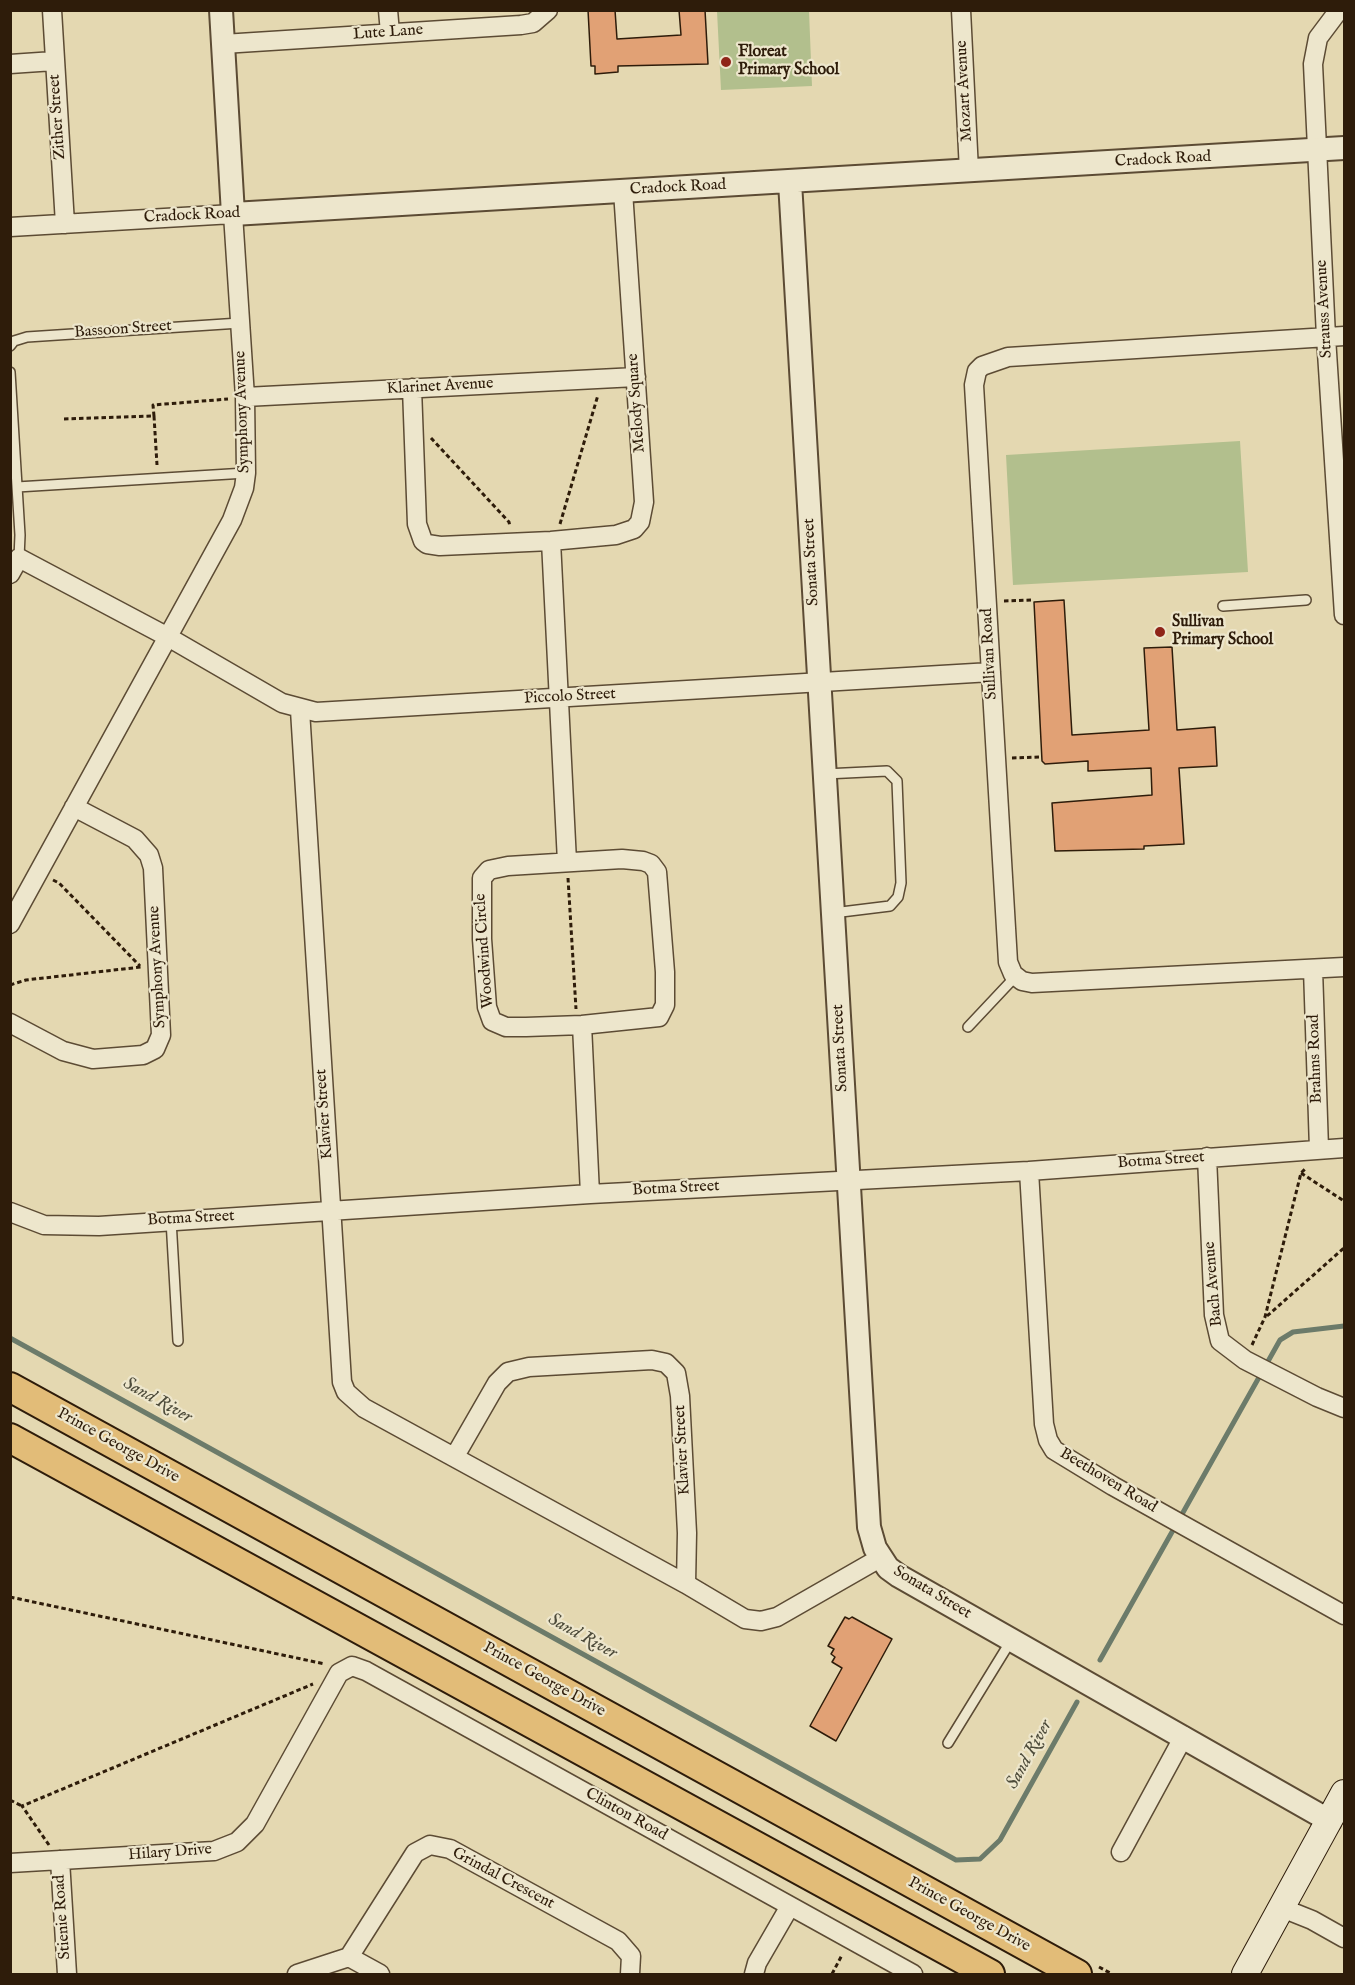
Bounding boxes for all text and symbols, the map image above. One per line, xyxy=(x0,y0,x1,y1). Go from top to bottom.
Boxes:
street label: Lute Lane xyxy=(352,21,424,45)
street label: Mozart Avenue xyxy=(953,40,977,142)
place label: Floreat Primary School xyxy=(738,43,839,81)
marker: Floreat Primary School xyxy=(719,55,733,69)
street label: Zither Street xyxy=(45,73,71,161)
street label: Cradock Road xyxy=(1114,148,1212,172)
street label: Cradock Road xyxy=(629,176,727,200)
street label: Cradock Road xyxy=(143,204,241,228)
street label: Strauss Avenue xyxy=(1313,259,1337,359)
street label: Bassoon Street xyxy=(74,317,172,343)
street label: Symphony Avenue xyxy=(231,350,255,474)
street label: Melody Square xyxy=(624,353,650,453)
street label: Klarinet Avenue xyxy=(386,375,494,399)
street label: Sonata Street xyxy=(800,518,824,606)
street label: Sullivan Road xyxy=(978,608,1002,700)
place label: Sullivan Primary School xyxy=(1172,613,1273,651)
marker: Sullivan Primary School xyxy=(1153,625,1167,639)
street label: Piccolo Street xyxy=(524,685,616,709)
street label: Woodwind Circle xyxy=(471,893,499,1009)
street label: Symphony Avenue xyxy=(145,905,171,1029)
street label: Sonata Street xyxy=(829,1004,853,1092)
street label: Brahms Road xyxy=(1305,1014,1327,1104)
street label: Klavier Street xyxy=(312,1068,338,1160)
street label: Botma Street xyxy=(1117,1148,1205,1174)
street label: Botma Street xyxy=(632,1177,720,1201)
street label: Botma Street xyxy=(147,1207,235,1231)
street label: Bach Avenue xyxy=(1201,1241,1227,1327)
water label: Sand River xyxy=(119,1373,195,1429)
street label: Prince George Drive xyxy=(53,1404,183,1488)
street label: Klavier Street xyxy=(671,1404,695,1496)
street label: Beethoven Road xyxy=(1056,1444,1160,1518)
street label: Sonata Street xyxy=(889,1562,975,1624)
water label: Sand River xyxy=(544,1609,620,1665)
street label: Prince George Drive xyxy=(479,1638,609,1722)
water label: Sand River xyxy=(1002,1717,1058,1793)
street label: Clinton Road xyxy=(582,1785,670,1845)
street label: Hilary Drive xyxy=(128,1840,212,1866)
street label: Grindal Crescent xyxy=(449,1844,557,1914)
street label: Prince George Drive xyxy=(904,1873,1034,1957)
street label: Stienie Road xyxy=(50,1874,76,1960)

